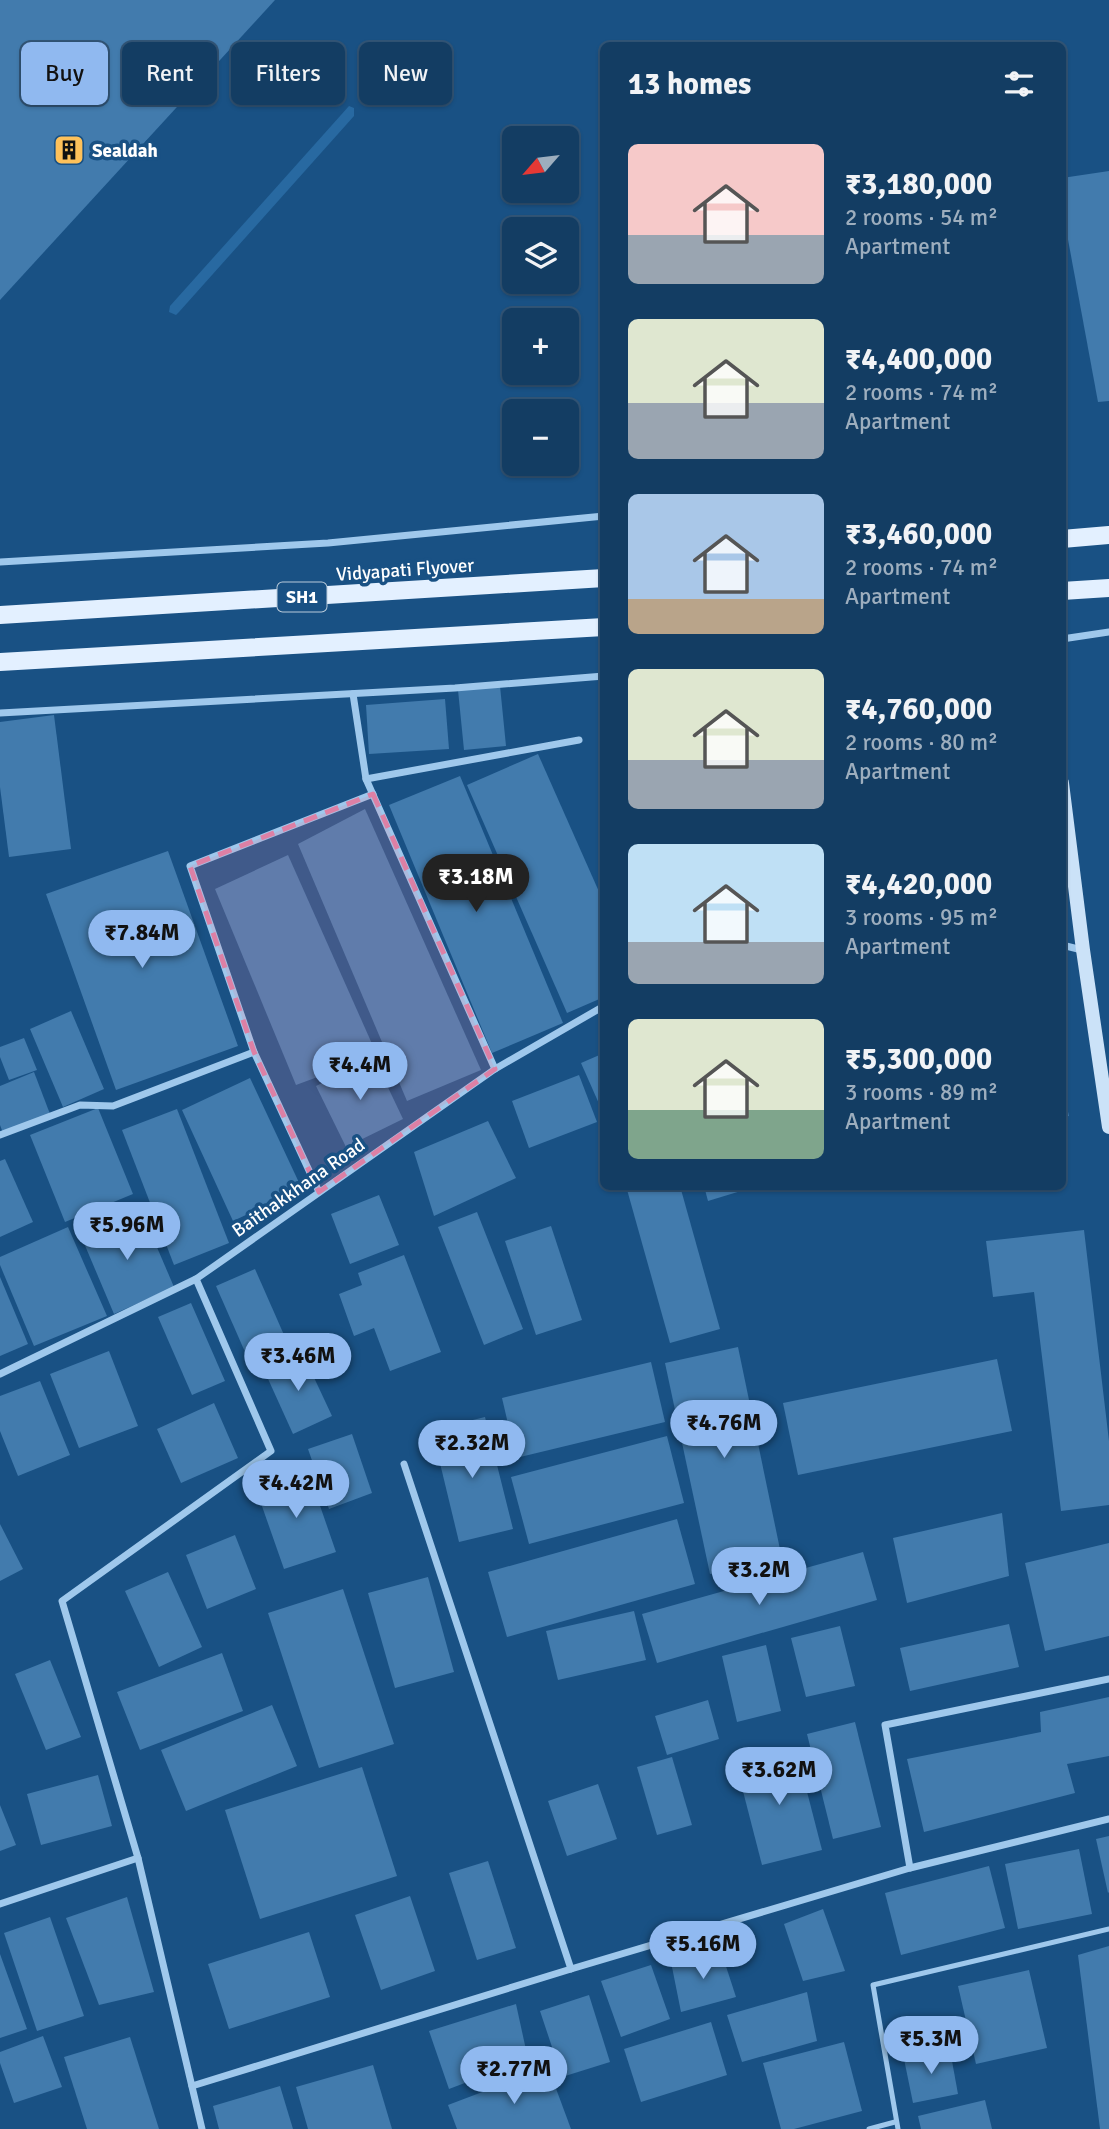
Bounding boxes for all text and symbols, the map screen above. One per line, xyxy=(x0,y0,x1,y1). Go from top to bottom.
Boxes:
chip: Buy xyxy=(21,42,108,105)
chip: Rent xyxy=(122,42,217,105)
chip: Filters xyxy=(231,42,345,105)
chip: New xyxy=(359,42,452,105)
icon: filters xyxy=(1000,65,1038,103)
text: 13 homes xyxy=(628,66,751,103)
north arrow xyxy=(502,126,579,203)
map controls xyxy=(502,126,579,476)
building icon: Sealdah xyxy=(52,133,86,167)
place label: Sealdah xyxy=(92,139,158,163)
text: ₹3,180,000 xyxy=(845,166,992,203)
icon: home xyxy=(684,172,768,256)
text: 2 rooms · 54 m² xyxy=(845,203,998,232)
button: layers xyxy=(502,217,579,294)
text: Apartment xyxy=(845,232,950,261)
button: + xyxy=(502,308,579,385)
text: ₹4,400,000 xyxy=(845,341,992,378)
icon: home xyxy=(684,347,768,431)
text: 2 rooms · 74 m² xyxy=(845,378,998,407)
button: − xyxy=(502,399,579,476)
text: Apartment xyxy=(845,407,950,436)
text: ₹3,460,000 xyxy=(845,516,992,553)
icon: home xyxy=(684,522,768,606)
street label: Vidyapati Flyover xyxy=(335,553,475,587)
text: 2 rooms · 74 m² xyxy=(845,553,998,582)
road number: SH1 xyxy=(278,582,326,612)
text: Apartment xyxy=(845,582,950,611)
text: ₹4,760,000 xyxy=(845,691,992,728)
icon: home xyxy=(684,697,768,781)
text: 2 rooms · 80 m² xyxy=(845,728,998,757)
text: Apartment xyxy=(845,757,950,786)
pin: ₹3.18M xyxy=(419,855,533,914)
text: ₹3.18M xyxy=(438,862,514,891)
text: ₹4,420,000 xyxy=(845,866,992,903)
icon: home xyxy=(684,872,768,956)
text: 3 rooms · 95 m² xyxy=(845,903,998,932)
pin: ₹7.84M xyxy=(85,911,199,970)
text: ₹7.84M xyxy=(104,918,180,947)
text: Apartment xyxy=(845,932,950,961)
text: ₹5,300,000 xyxy=(845,1041,992,1078)
pin: ₹4.4M xyxy=(311,1042,409,1102)
icon: home xyxy=(684,1047,768,1131)
text: ₹4.4M xyxy=(328,1050,392,1079)
text: 3 rooms · 89 m² xyxy=(845,1078,998,1107)
text: Apartment xyxy=(845,1107,950,1136)
street label: Baithakkhana Road xyxy=(227,1133,370,1243)
pin: ₹5.96M xyxy=(70,1202,184,1262)
text: ₹5.96M xyxy=(89,1210,165,1239)
pin: ₹3.46M xyxy=(241,1334,355,1393)
text: ₹3.46M xyxy=(260,1341,336,1370)
pin: ₹4.76M xyxy=(667,1400,781,1460)
text: ₹4.76M xyxy=(686,1408,762,1437)
pin: ₹2.32M xyxy=(415,1420,529,1480)
text: ₹2.32M xyxy=(434,1428,510,1457)
pin: ₹4.42M xyxy=(239,1460,353,1520)
text: ₹4.42M xyxy=(258,1468,334,1497)
pin: ₹3.2M xyxy=(710,1548,808,1607)
text: ₹3.2M xyxy=(727,1555,791,1584)
pin: ₹3.62M xyxy=(722,1748,836,1807)
text: ₹3.62M xyxy=(741,1755,817,1784)
pin: ₹5.16M xyxy=(646,1922,760,1981)
text: ₹5.16M xyxy=(665,1929,741,1958)
pin: ₹5.3M xyxy=(882,2016,980,2076)
text: ₹5.3M xyxy=(899,2024,963,2053)
pin: ₹2.77M xyxy=(457,2046,571,2106)
text: ₹2.77M xyxy=(476,2054,552,2083)

